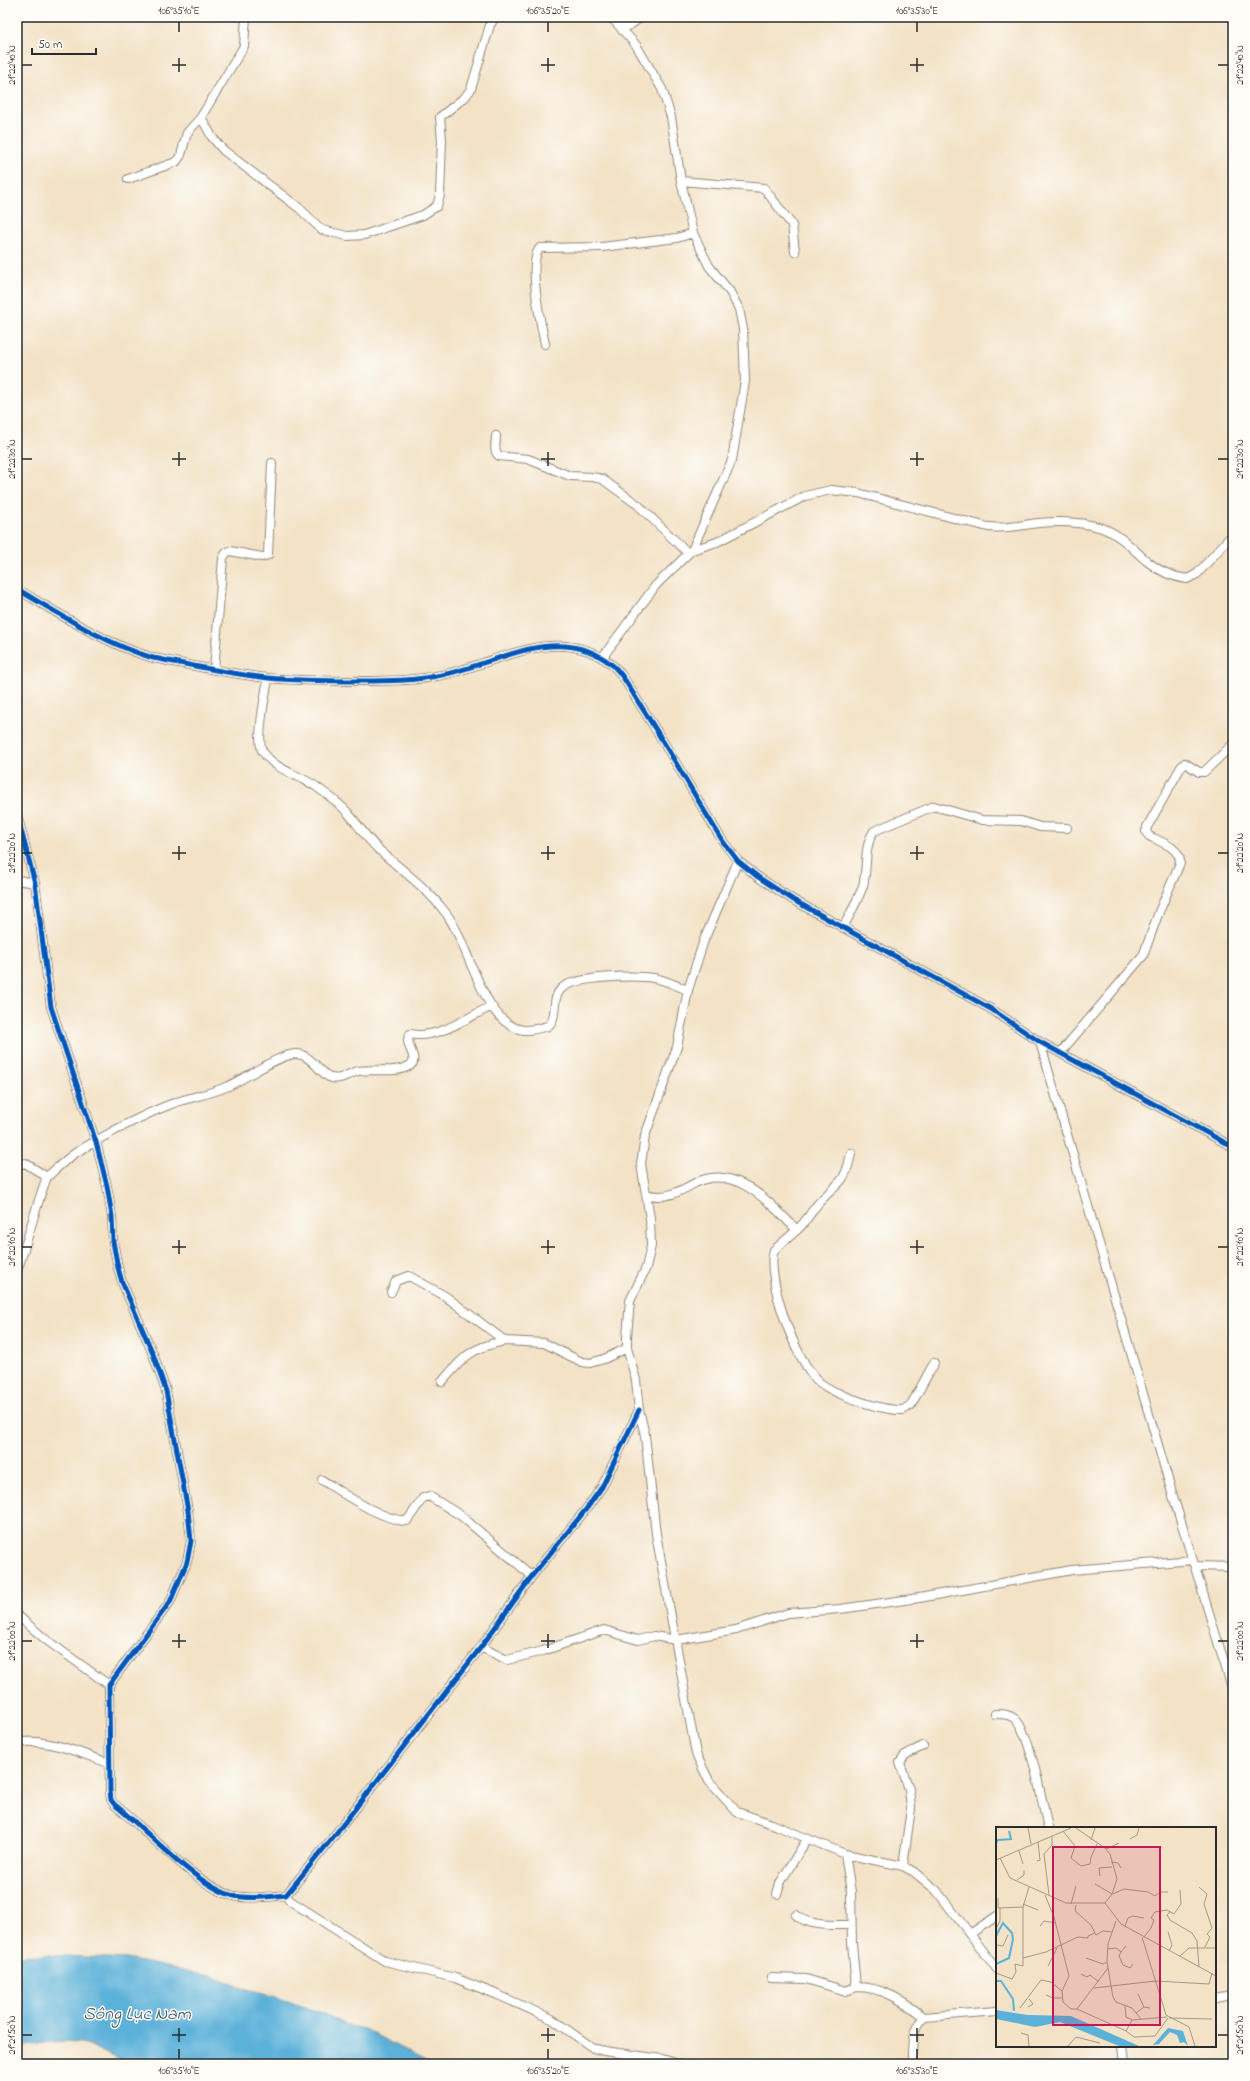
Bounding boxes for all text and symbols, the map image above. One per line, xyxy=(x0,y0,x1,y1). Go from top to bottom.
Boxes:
text: 106°35'10"E xyxy=(158,4,200,19)
text: 106°35'20"E xyxy=(526,4,570,19)
text: 106°35'30"E xyxy=(896,4,938,19)
scale bar xyxy=(32,30,96,56)
text: 50 m xyxy=(38,36,62,54)
text: 21°22'40"N xyxy=(5,45,20,85)
text: 21°22'40"N xyxy=(1233,45,1248,85)
text: 21°22'30"N xyxy=(5,439,20,479)
text: 21°22'30"N xyxy=(1233,439,1248,479)
text: 21°22'20"N xyxy=(5,833,20,873)
text: 21°22'20"N xyxy=(1233,833,1248,873)
text: 21°22'10"N xyxy=(5,1228,20,1266)
text: 21°22'10"N xyxy=(1233,1228,1248,1266)
text: 21°22'00"N xyxy=(5,1621,20,1661)
text: 21°22'00"N xyxy=(1233,1621,1248,1661)
inset map xyxy=(996,1827,1216,2047)
water label: Sông Lục Nam xyxy=(83,2002,192,2028)
text: 21°21'50"N xyxy=(5,2015,20,2055)
text: 21°21'50"N xyxy=(1233,2015,1248,2055)
text: 106°35'10"E xyxy=(158,2064,200,2079)
text: 106°35'20"E xyxy=(526,2064,570,2079)
text: 106°35'30"E xyxy=(896,2064,938,2079)

